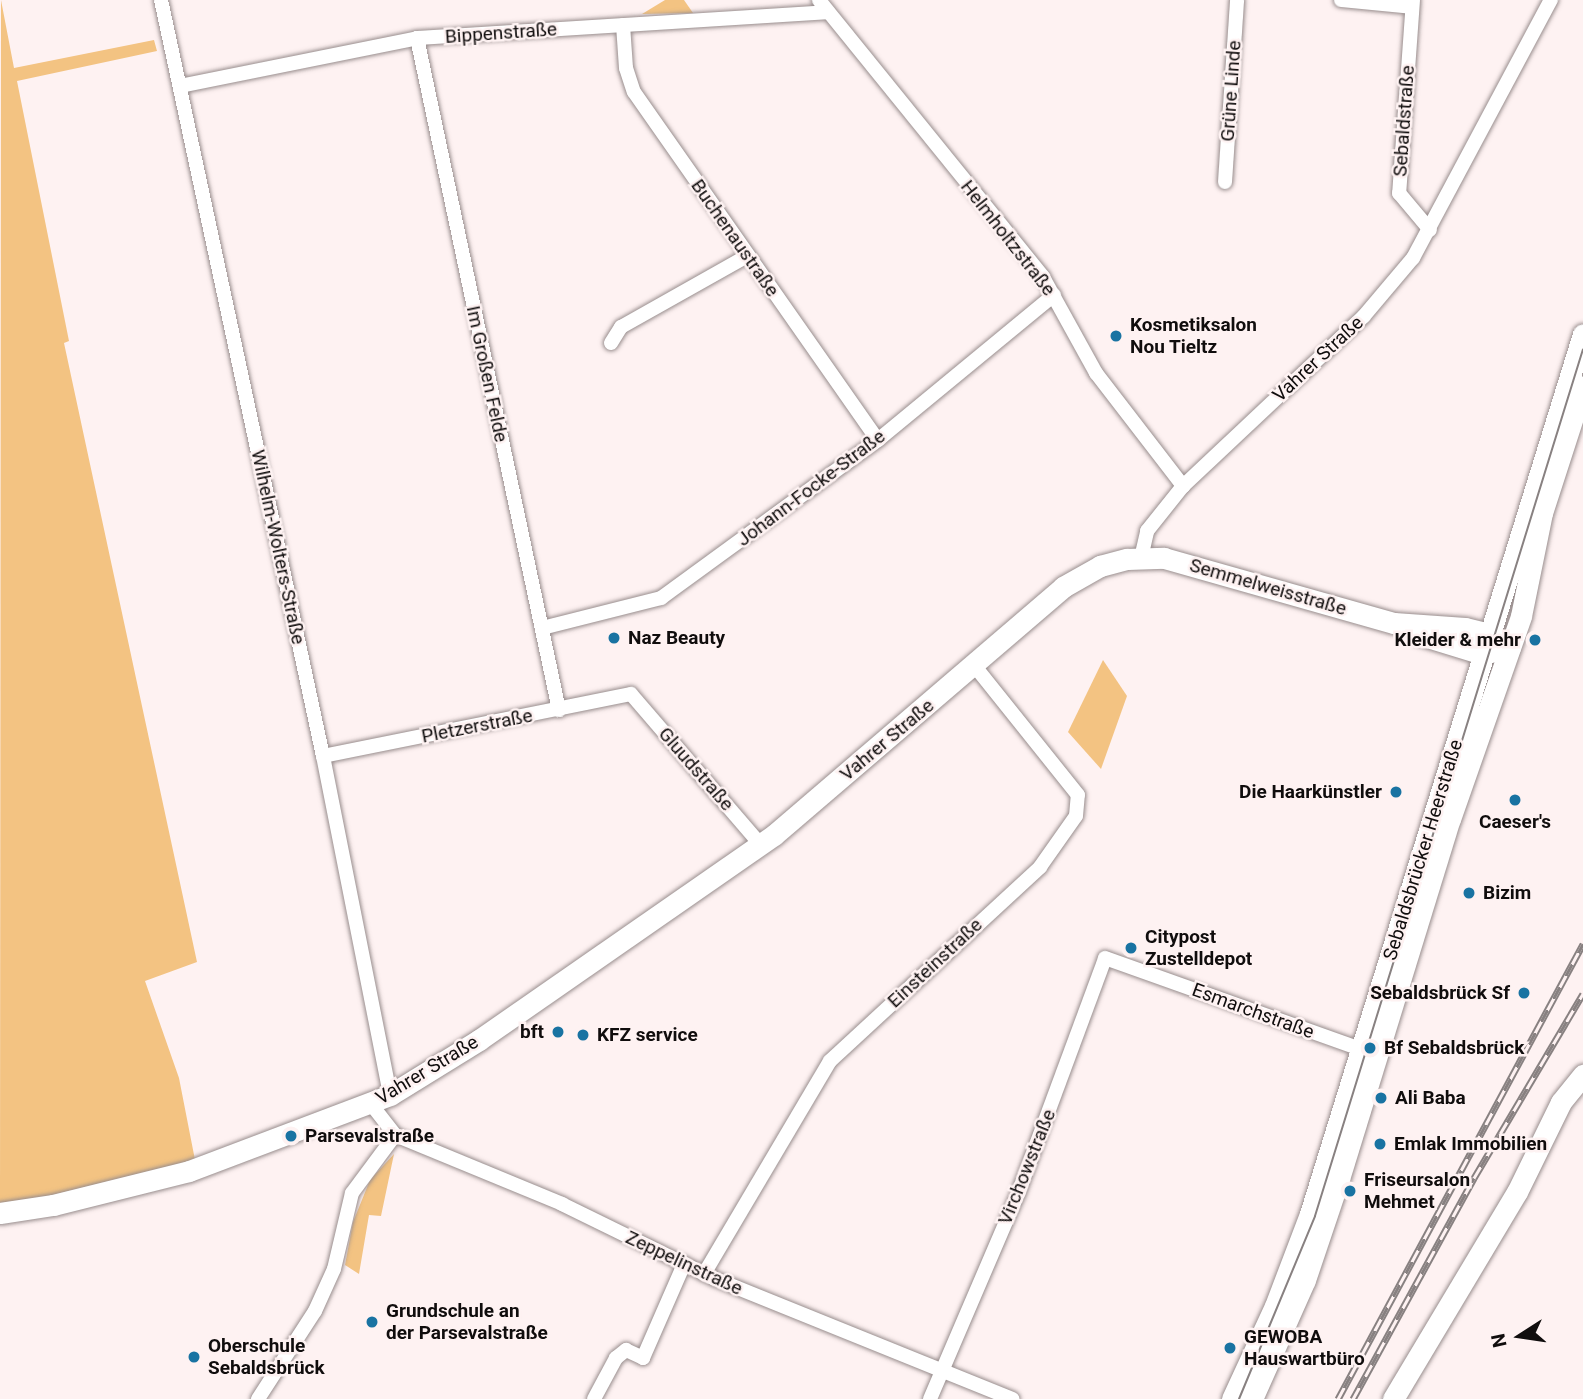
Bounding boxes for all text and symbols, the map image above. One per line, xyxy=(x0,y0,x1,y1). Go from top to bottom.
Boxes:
street label: Bippenstraße xyxy=(444,18,558,48)
street label: Grüne Linde xyxy=(1216,40,1246,142)
street label: Sebaldstraße xyxy=(1389,65,1419,177)
street label: Buchenaustraße xyxy=(686,175,784,301)
street label: Helmholtzstraße xyxy=(956,176,1060,300)
street label: Im Großen Felde xyxy=(461,304,513,444)
street label: Vahrer Straße xyxy=(1268,311,1368,407)
place label: Kosmetiksalon Nou Tieltz xyxy=(1130,314,1257,358)
marker: Kosmetiksalon Nou Tieltz xyxy=(1108,328,1124,344)
street label: Johann-Focke-Straße xyxy=(732,425,890,551)
street label: Wilhelm-Wolters-Straße xyxy=(246,448,310,646)
street label: Semmelweisstraße xyxy=(1187,554,1349,620)
place label: Naz Beauty xyxy=(628,627,725,649)
place label: Kleider & mehr xyxy=(1394,629,1521,651)
marker: Naz Beauty xyxy=(606,630,622,646)
marker: Kleider & mehr xyxy=(1527,632,1543,648)
street label: Vahrer Straße xyxy=(836,694,938,786)
street label: Pletzerstraße xyxy=(420,704,534,748)
street label: Gluudstraße xyxy=(654,723,738,815)
street label: Sebaldsbrücker Heerstraße xyxy=(1379,737,1467,963)
place label: Die Haarkünstler xyxy=(1239,781,1382,803)
marker: Die Haarkünstler xyxy=(1388,784,1404,800)
marker: Caeser's xyxy=(1507,792,1523,808)
place label: Caeser's xyxy=(1479,811,1551,833)
place label: Bizim xyxy=(1483,882,1531,904)
marker: Bizim xyxy=(1461,885,1477,901)
street label: Einsteinstraße xyxy=(883,913,987,1013)
place label: Citypost Zustelldepot xyxy=(1145,926,1252,970)
marker: Citypost Zustelldepot xyxy=(1123,940,1139,956)
street label: Esmarchstraße xyxy=(1189,978,1317,1044)
place label: Sebaldsbrück Sf xyxy=(1370,982,1510,1004)
marker: Sebaldsbrück Sf xyxy=(1516,985,1532,1001)
place label: bft xyxy=(520,1021,544,1043)
marker: bft xyxy=(550,1024,566,1040)
place label: KFZ service xyxy=(597,1024,698,1046)
marker: KFZ service xyxy=(575,1027,591,1043)
street label: Vahrer Straße xyxy=(372,1031,482,1109)
place label: Bf Sebaldsbrück xyxy=(1384,1037,1524,1059)
marker: Bf Sebaldsbrück xyxy=(1362,1040,1378,1056)
place label: Ali Baba xyxy=(1395,1087,1466,1109)
marker: Ali Baba xyxy=(1373,1090,1389,1106)
street label: Virchowstraße xyxy=(994,1106,1060,1228)
place label: Parsevalstraße xyxy=(305,1125,434,1147)
marker: Parsevalstraße xyxy=(283,1128,299,1144)
place label: Emlak Immobilien xyxy=(1394,1133,1547,1155)
marker: Emlak Immobilien xyxy=(1372,1136,1388,1152)
place label: Friseursalon Mehmet xyxy=(1364,1169,1470,1213)
marker: Friseursalon Mehmet xyxy=(1342,1183,1358,1199)
street label: Zeppelinstraße xyxy=(622,1226,746,1300)
place label: Grundschule an der Parsevalstraße xyxy=(386,1300,548,1344)
north arrow xyxy=(1485,1301,1555,1371)
marker: Grundschule an der Parsevalstraße xyxy=(364,1314,380,1330)
place label: GEWOBA Hauswartbüro xyxy=(1244,1326,1365,1370)
text: N xyxy=(1486,1332,1512,1349)
place label: Oberschule Sebaldsbrück xyxy=(208,1335,325,1379)
marker: GEWOBA Hauswartbüro xyxy=(1222,1340,1238,1356)
marker: Oberschule Sebaldsbrück xyxy=(186,1349,202,1365)

